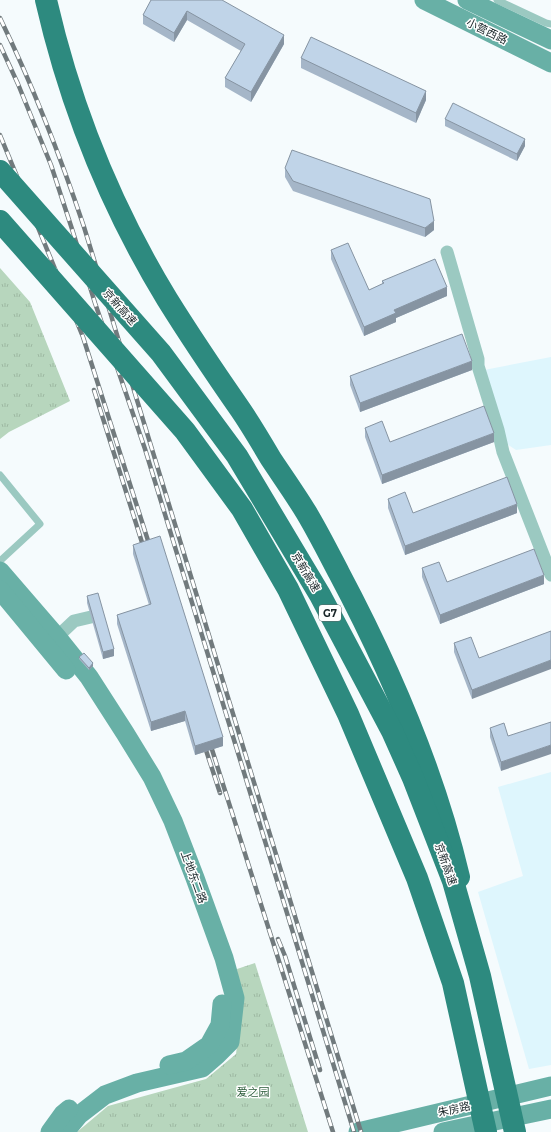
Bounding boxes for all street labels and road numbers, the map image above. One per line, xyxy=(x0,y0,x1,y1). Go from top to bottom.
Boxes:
street label: 小营西路 xyxy=(464,15,510,47)
street label: 京新高速 xyxy=(100,286,140,328)
street label: 京新高速 xyxy=(289,550,323,594)
road number: G7 xyxy=(319,605,341,621)
street label: 京新高速 xyxy=(432,841,460,887)
street label: 上地东二路 xyxy=(178,849,210,905)
street label: 朱房路 xyxy=(436,1098,472,1120)

